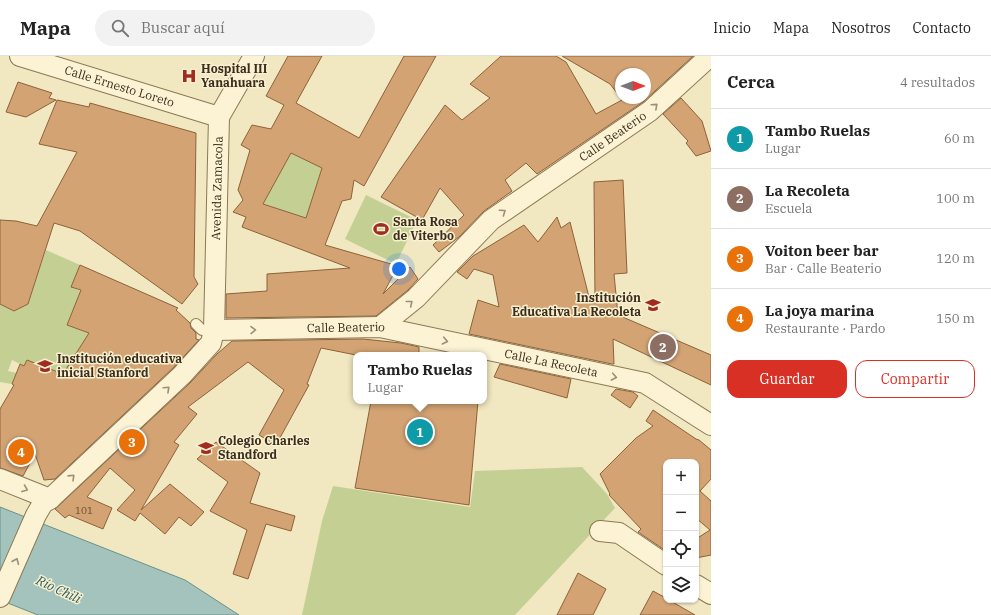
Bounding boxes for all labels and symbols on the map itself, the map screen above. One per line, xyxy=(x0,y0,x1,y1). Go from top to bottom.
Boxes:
place label: Hospital III Yanahuara xyxy=(201,61,268,90)
street label: Calle Ernesto Loreto xyxy=(63,62,177,110)
hospital icon: Hospital III Yanahuara xyxy=(180,67,198,85)
north arrow xyxy=(615,68,651,104)
one-way arrow xyxy=(651,104,658,111)
street label: Calle Beaterio xyxy=(576,108,649,164)
street label: Avenida Zamacola xyxy=(208,136,226,240)
one-way arrow xyxy=(498,210,505,217)
place label: Santa Rosa de Viterbo xyxy=(393,214,458,243)
sports icon: Santa Rosa de Viterbo xyxy=(372,220,390,238)
your location xyxy=(389,259,409,279)
place label: Institución Educativa La Recoleta xyxy=(512,290,641,319)
school or university icon: Institución Educativa La Recoleta xyxy=(644,296,662,314)
one-way arrow xyxy=(405,300,412,307)
street label: Calle Beaterio xyxy=(307,319,387,335)
one-way arrow xyxy=(250,326,256,334)
pin: 2 xyxy=(650,332,676,362)
one-way arrow xyxy=(442,337,448,345)
street label: Calle La Recoleta xyxy=(503,346,600,380)
place label: Institución educativa inicial Stanford xyxy=(57,351,182,380)
school or university icon: Institución educativa inicial Stanford xyxy=(36,357,54,375)
one-way arrow xyxy=(610,372,617,380)
one-way arrow xyxy=(163,387,170,394)
pin: 1 xyxy=(407,417,433,447)
pin: 3 xyxy=(119,427,145,457)
place label: Colegio Charles Standford xyxy=(218,433,310,462)
pin: 4 xyxy=(8,437,34,467)
school or university icon: Colegio Charles Standford xyxy=(197,439,215,457)
one-way arrow xyxy=(67,474,75,482)
one-way arrow xyxy=(22,484,29,492)
house number: 101 xyxy=(75,504,93,517)
one-way arrow xyxy=(11,558,19,565)
water label: Río Chili xyxy=(33,571,84,607)

